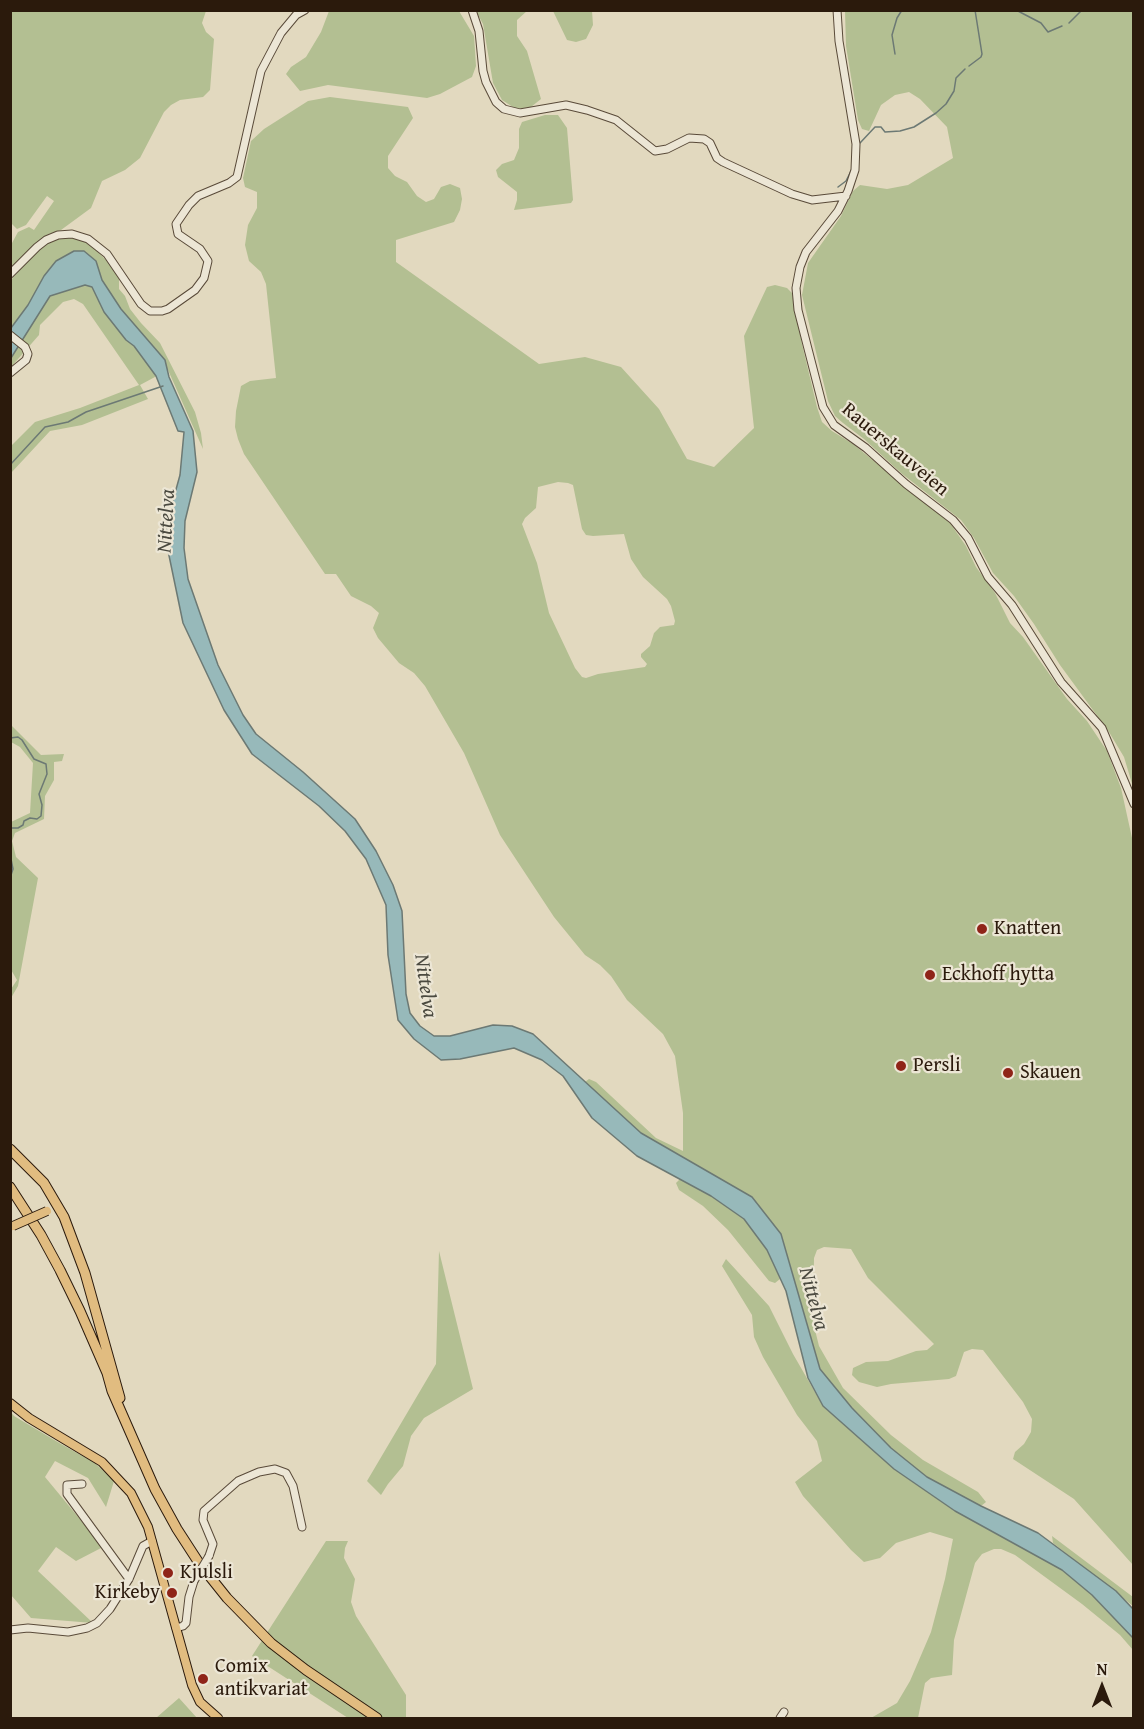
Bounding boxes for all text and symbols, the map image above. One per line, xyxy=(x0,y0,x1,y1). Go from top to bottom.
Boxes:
street label: Rauerskauveien xyxy=(836,398,954,502)
water label: Nittelva xyxy=(153,488,181,554)
place label: Knatten xyxy=(994,917,1061,941)
marker: Knatten xyxy=(975,922,989,936)
water label: Nittelva xyxy=(408,952,442,1020)
place label: Eckhoff hytta xyxy=(942,963,1054,987)
marker: Eckhoff hytta xyxy=(923,968,937,982)
place label: Persli xyxy=(913,1054,961,1078)
marker: Persli xyxy=(894,1059,908,1073)
place label: Skauen xyxy=(1020,1061,1081,1085)
marker: Skauen xyxy=(1001,1066,1015,1080)
water label: Nittelva xyxy=(793,1265,833,1333)
place label: Kjulsli xyxy=(180,1561,233,1585)
marker: Kjulsli xyxy=(161,1566,175,1580)
place label: Kirkeby xyxy=(95,1581,160,1605)
marker: Kirkeby xyxy=(165,1586,179,1600)
place label: Comix antikvariat xyxy=(215,1655,308,1702)
north arrow xyxy=(1072,1657,1132,1717)
text: N xyxy=(1097,1657,1107,1681)
marker: Comix antikvariat xyxy=(196,1672,210,1686)

